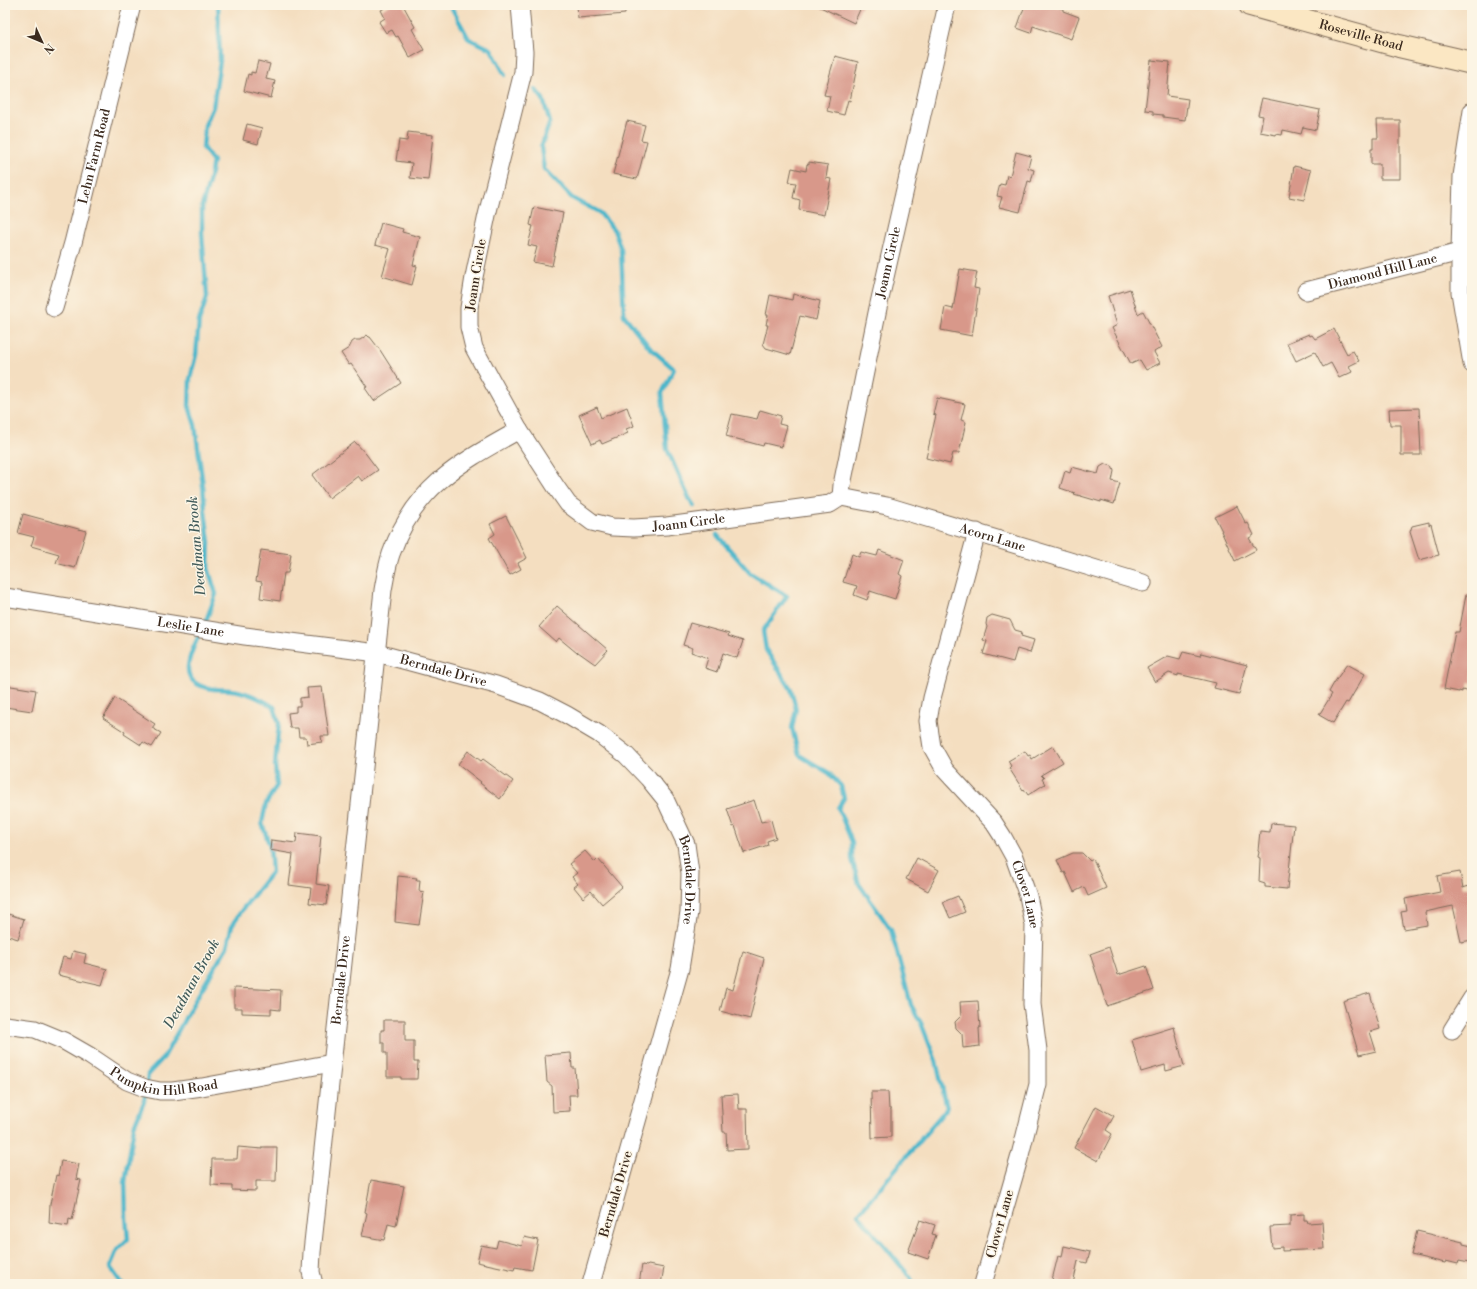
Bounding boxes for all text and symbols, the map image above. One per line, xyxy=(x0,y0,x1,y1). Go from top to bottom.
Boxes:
street label: Roseville Road xyxy=(1317,16,1405,55)
north arrow xyxy=(22,22,62,62)
text: N xyxy=(40,40,57,56)
street label: Lehn Farm Road xyxy=(75,106,114,206)
street label: Joann Circle xyxy=(872,224,904,301)
street label: Joann Circle xyxy=(462,237,490,313)
street label: Diamond Hill Lane xyxy=(1326,250,1439,293)
water label: Deadman Brook xyxy=(184,496,210,597)
street label: Joann Circle xyxy=(651,510,727,535)
street label: Acorn Lane xyxy=(957,520,1028,555)
street label: Leslie Lane xyxy=(156,614,226,641)
street label: Berndale Drive xyxy=(397,651,489,690)
street label: Berndale Drive xyxy=(675,832,698,926)
street label: Clover Lane xyxy=(1008,858,1042,929)
street label: Berndale Drive xyxy=(328,934,354,1026)
water label: Deadman Brook xyxy=(159,936,224,1033)
street label: Pumpkin Hill Road xyxy=(106,1064,220,1099)
street label: Berndale Drive xyxy=(596,1148,636,1240)
street label: Clover Lane xyxy=(983,1188,1018,1260)

